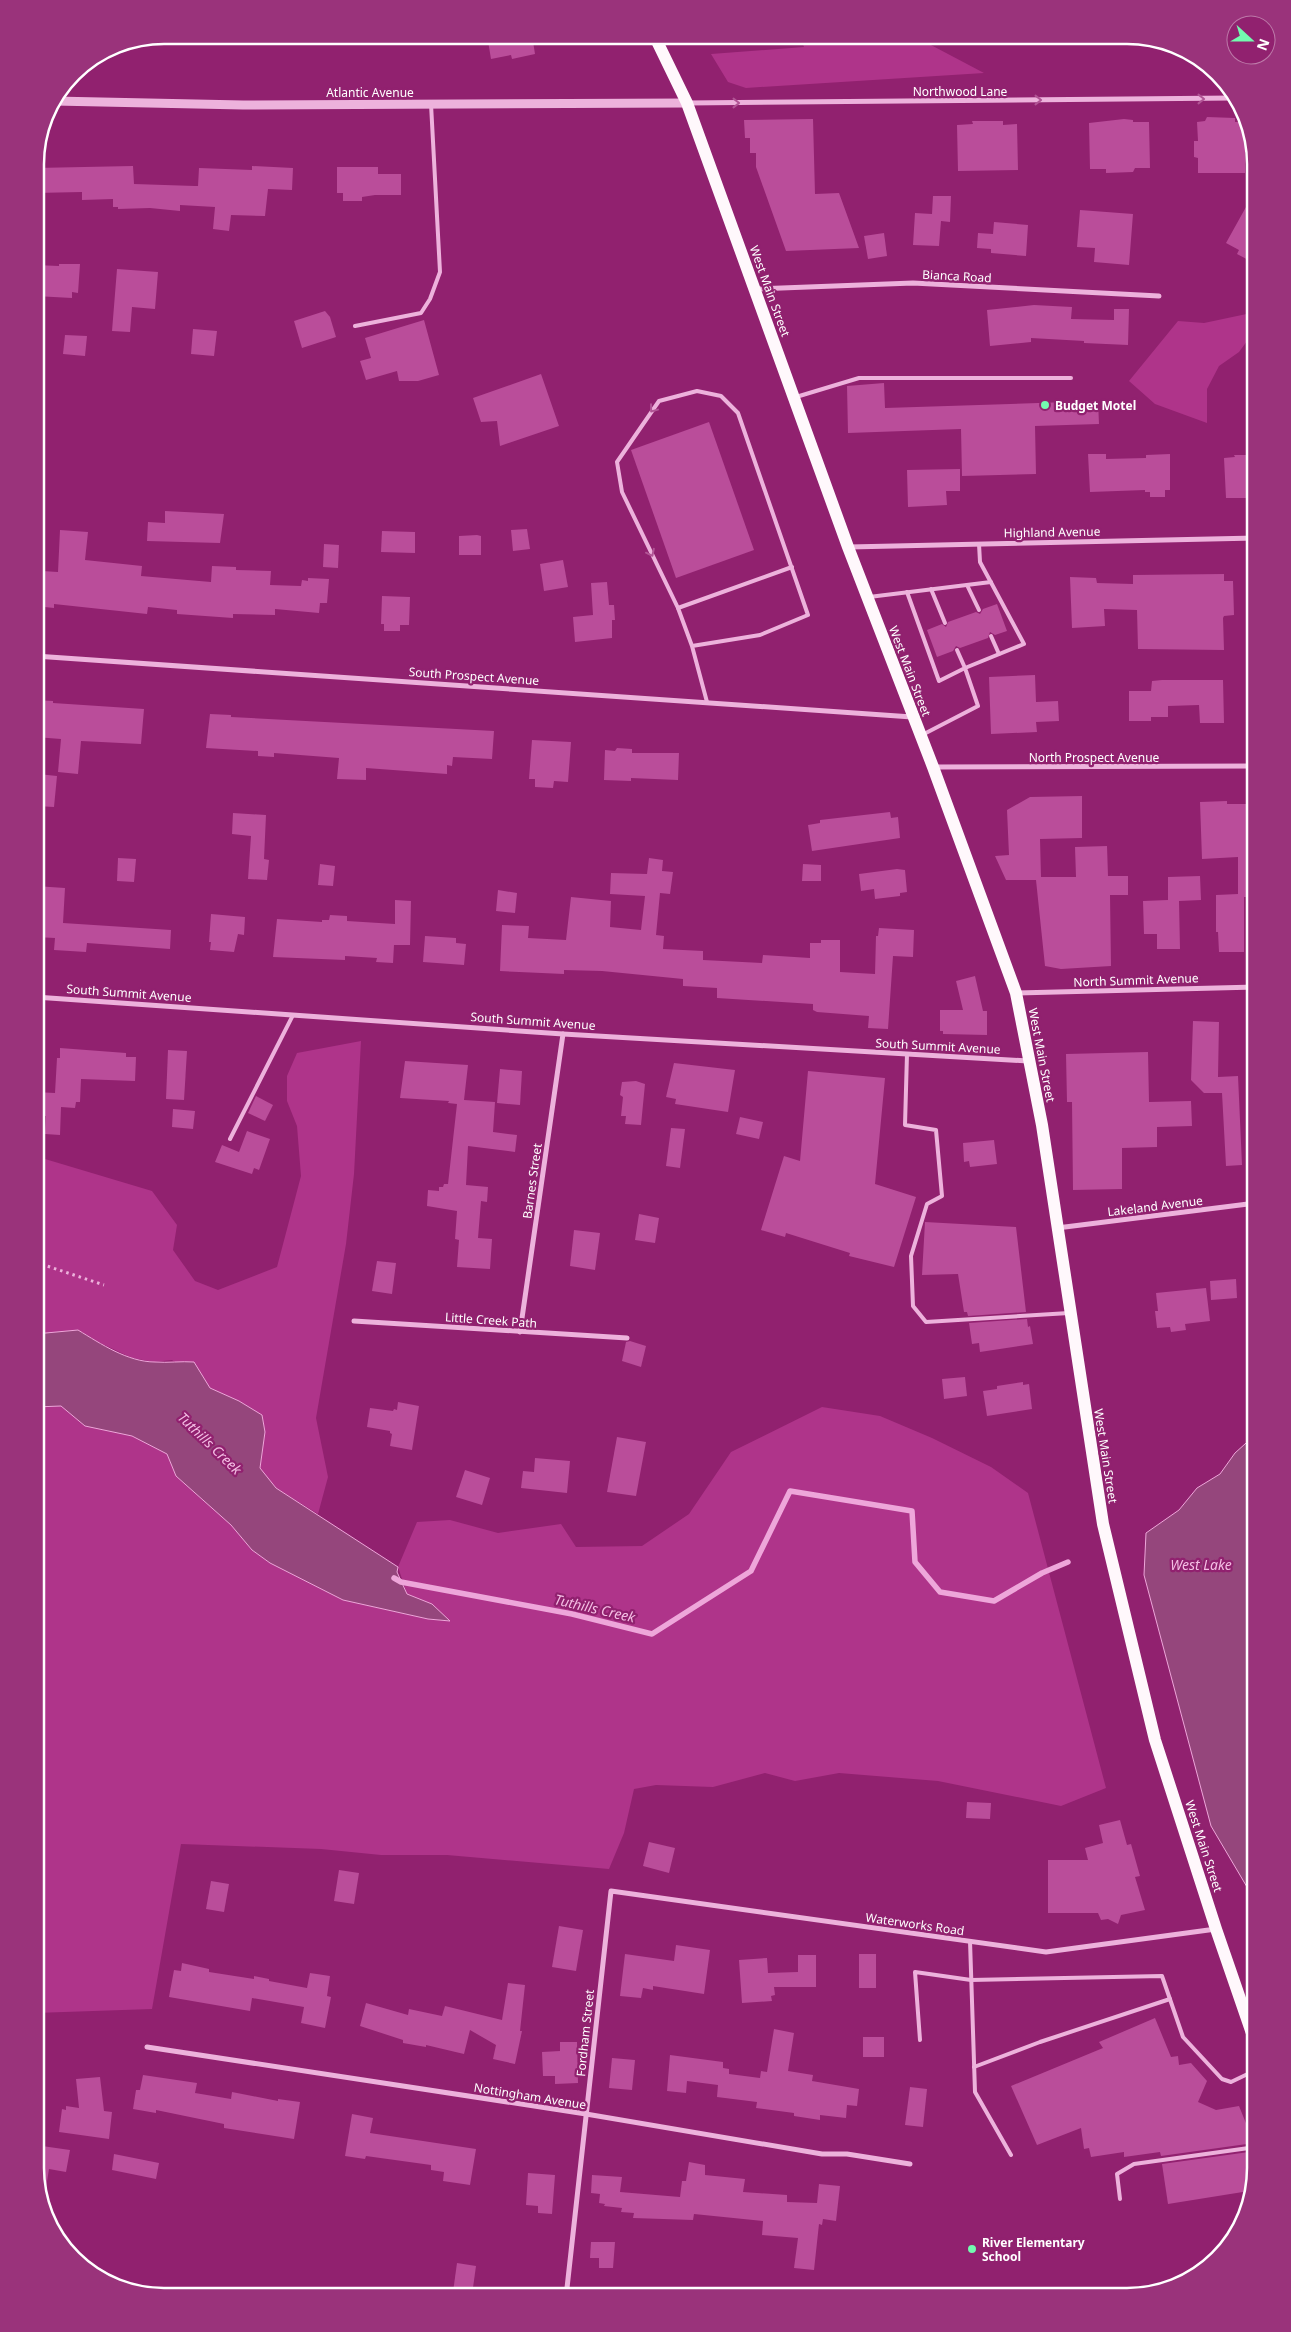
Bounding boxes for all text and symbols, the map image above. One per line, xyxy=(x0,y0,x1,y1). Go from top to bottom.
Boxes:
north arrow xyxy=(1226,15,1276,65)
text: N xyxy=(1253,36,1275,54)
street label: Northwood Lane xyxy=(913,83,1008,100)
street label: Atlantic Avenue xyxy=(326,84,414,101)
one-way arrow xyxy=(1197,94,1205,104)
one-way arrow xyxy=(1034,95,1042,105)
one-way arrow xyxy=(732,98,740,108)
street label: West Main Street xyxy=(746,243,795,339)
street label: Bianca Road xyxy=(922,266,992,286)
place label: Budget Motel xyxy=(1055,397,1136,414)
marker: Budget Motel xyxy=(1039,399,1051,411)
one-way arrow xyxy=(650,403,659,413)
street label: Highland Avenue xyxy=(1004,523,1101,541)
one-way arrow xyxy=(645,548,656,557)
street label: West Main Street xyxy=(885,623,935,719)
street label: South Prospect Avenue xyxy=(408,663,540,689)
street label: North Prospect Avenue xyxy=(1029,749,1160,766)
street label: North Summit Avenue xyxy=(1073,969,1199,991)
street label: South Summit Avenue xyxy=(66,980,192,1006)
street label: West Main Street xyxy=(1025,1006,1060,1104)
street label: South Summit Avenue xyxy=(470,1008,596,1034)
street label: South Summit Avenue xyxy=(875,1034,1001,1058)
street label: Barnes Street xyxy=(518,1142,546,1220)
street label: Lakeland Avenue xyxy=(1106,1192,1204,1220)
street label: Little Creek Path xyxy=(444,1308,538,1332)
street label: West Main Street xyxy=(1090,1407,1122,1505)
water label: Tuthills Creek xyxy=(174,1408,247,1479)
water label: West Lake xyxy=(1170,1555,1232,1574)
water label: Tuthills Creek xyxy=(553,1590,638,1627)
street label: West Main Street xyxy=(1181,1798,1227,1895)
street label: Waterworks Road xyxy=(865,1909,965,1939)
street label: Fordham Street xyxy=(572,1988,598,2077)
street label: Nottingham Avenue xyxy=(473,2079,588,2113)
place label: River Elementary School xyxy=(982,2234,1085,2265)
marker: River Elementary School xyxy=(966,2243,978,2255)

